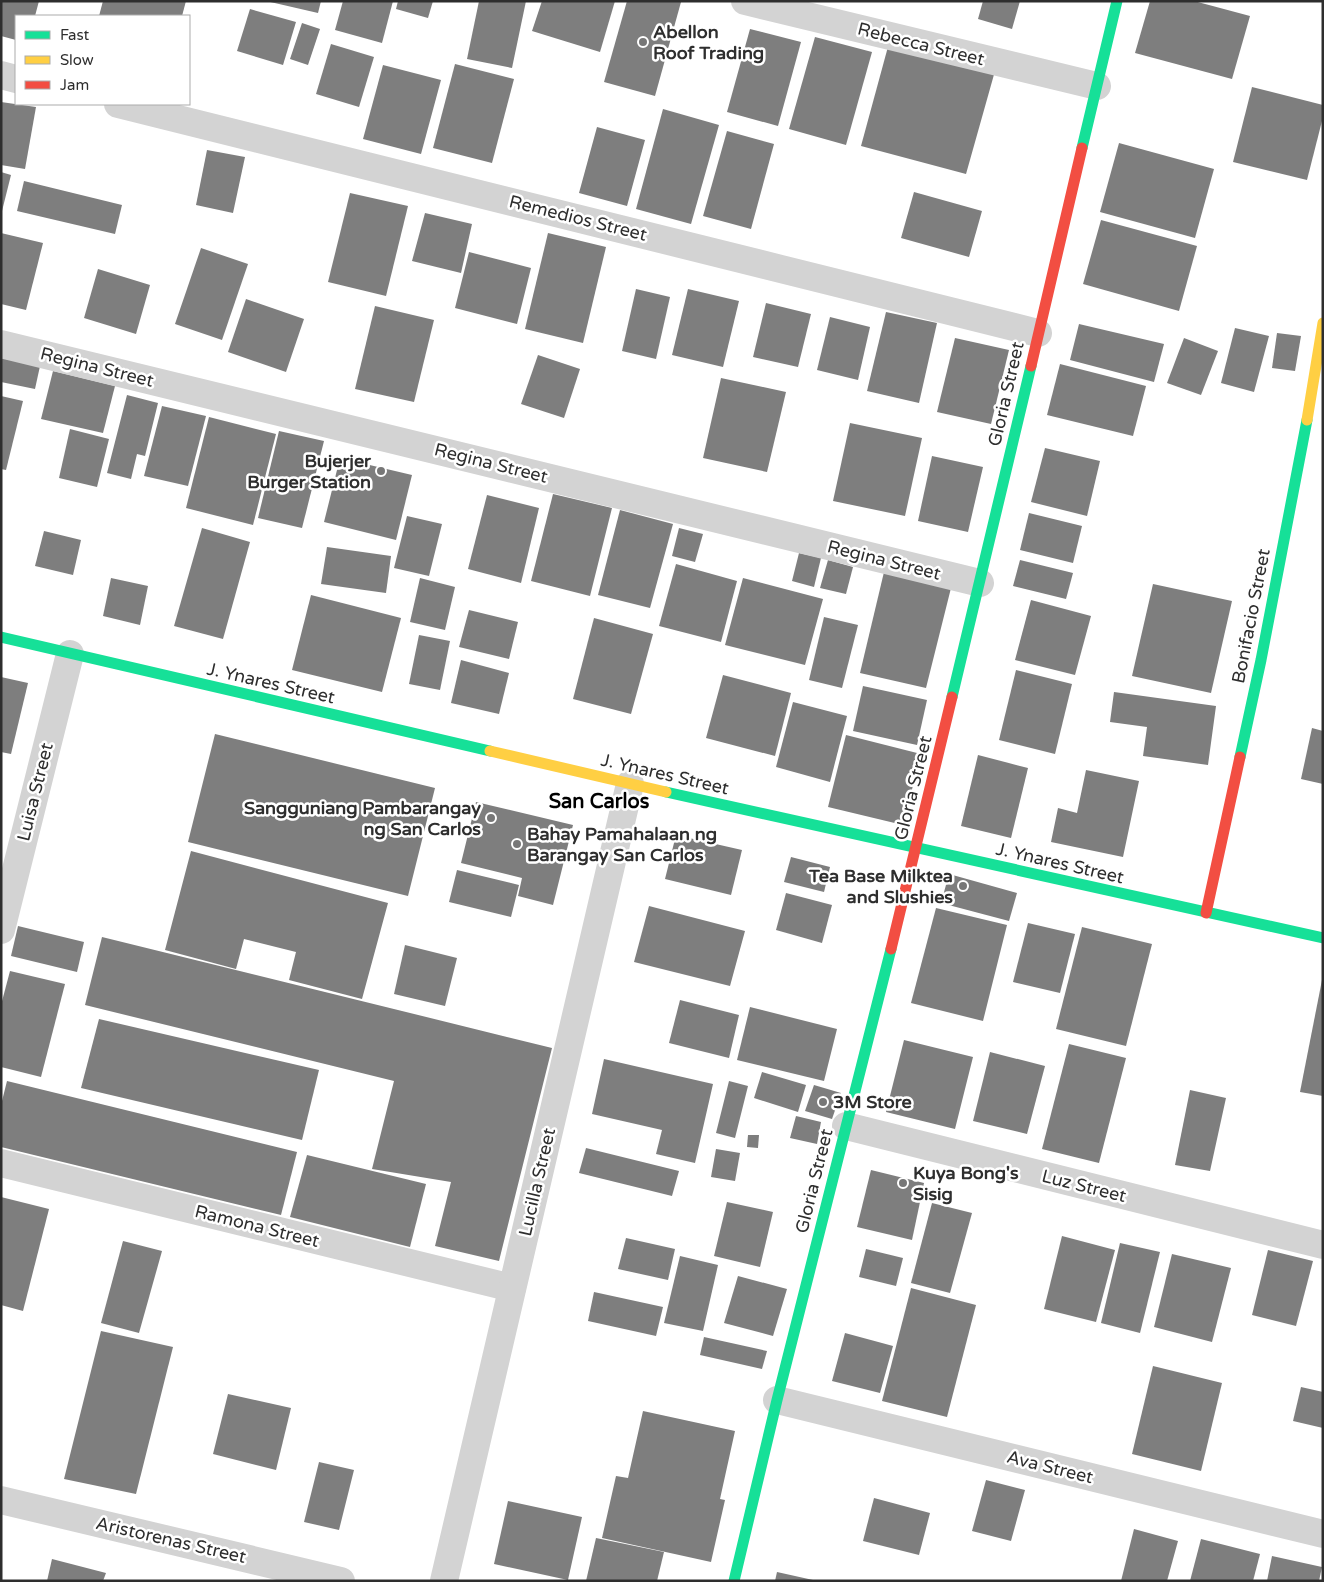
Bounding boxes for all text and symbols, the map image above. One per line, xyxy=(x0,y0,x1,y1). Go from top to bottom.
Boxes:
legend xyxy=(15,15,190,105)
street label: Rebecca Street xyxy=(855,18,987,70)
place label: Abellon Roof Trading xyxy=(653,21,764,64)
text: Fast xyxy=(60,26,90,44)
marker: Abellon Roof Trading xyxy=(637,36,649,48)
text: Slow xyxy=(60,51,94,69)
text: Jam xyxy=(60,76,89,94)
street label: Remedios Street xyxy=(507,190,649,246)
street label: Gloria Street xyxy=(983,339,1029,448)
street label: Regina Street xyxy=(38,342,156,392)
street label: Regina Street xyxy=(432,438,550,488)
place label: Bujerjer Burger Station xyxy=(247,450,372,493)
marker: Bujerjer Burger Station xyxy=(375,465,387,477)
street label: Regina Street xyxy=(825,535,943,585)
street label: Bonifacio Street xyxy=(1227,547,1275,685)
street label: J. Ynares Street xyxy=(205,658,337,708)
street label: Gloria Street xyxy=(889,733,937,842)
street label: Luisa Street xyxy=(12,740,58,844)
street label: J. Ynares Street xyxy=(599,749,731,799)
district label: San Carlos xyxy=(549,790,650,814)
place label: Sangguniang Pambarangay ng San Carlos xyxy=(244,797,481,840)
marker: Sangguniang Pambarangay ng San Carlos xyxy=(485,812,497,824)
place label: Bahay Pamahalaan ng Barangay San Carlos xyxy=(527,823,717,866)
marker: Bahay Pamahalaan ng Barangay San Carlos xyxy=(511,838,523,850)
street label: J. Ynares Street xyxy=(994,838,1126,888)
place label: Tea Base Milktea and Slushies xyxy=(808,865,953,908)
marker: Tea Base Milktea and Slushies xyxy=(957,880,969,892)
place label: 3M Store xyxy=(833,1091,912,1113)
marker: 3M Store xyxy=(817,1096,829,1108)
street label: Lucilla Street xyxy=(514,1126,560,1238)
street label: Gloria Street xyxy=(790,1126,838,1235)
place label: Kuya Bong's Sisig xyxy=(913,1162,1019,1205)
street label: Luz Street xyxy=(1039,1165,1129,1207)
marker: Kuya Bong's Sisig xyxy=(897,1177,909,1189)
street label: Ramona Street xyxy=(192,1200,322,1252)
street label: Ava Street xyxy=(1004,1446,1096,1488)
street label: Aristorenas Street xyxy=(94,1512,248,1568)

